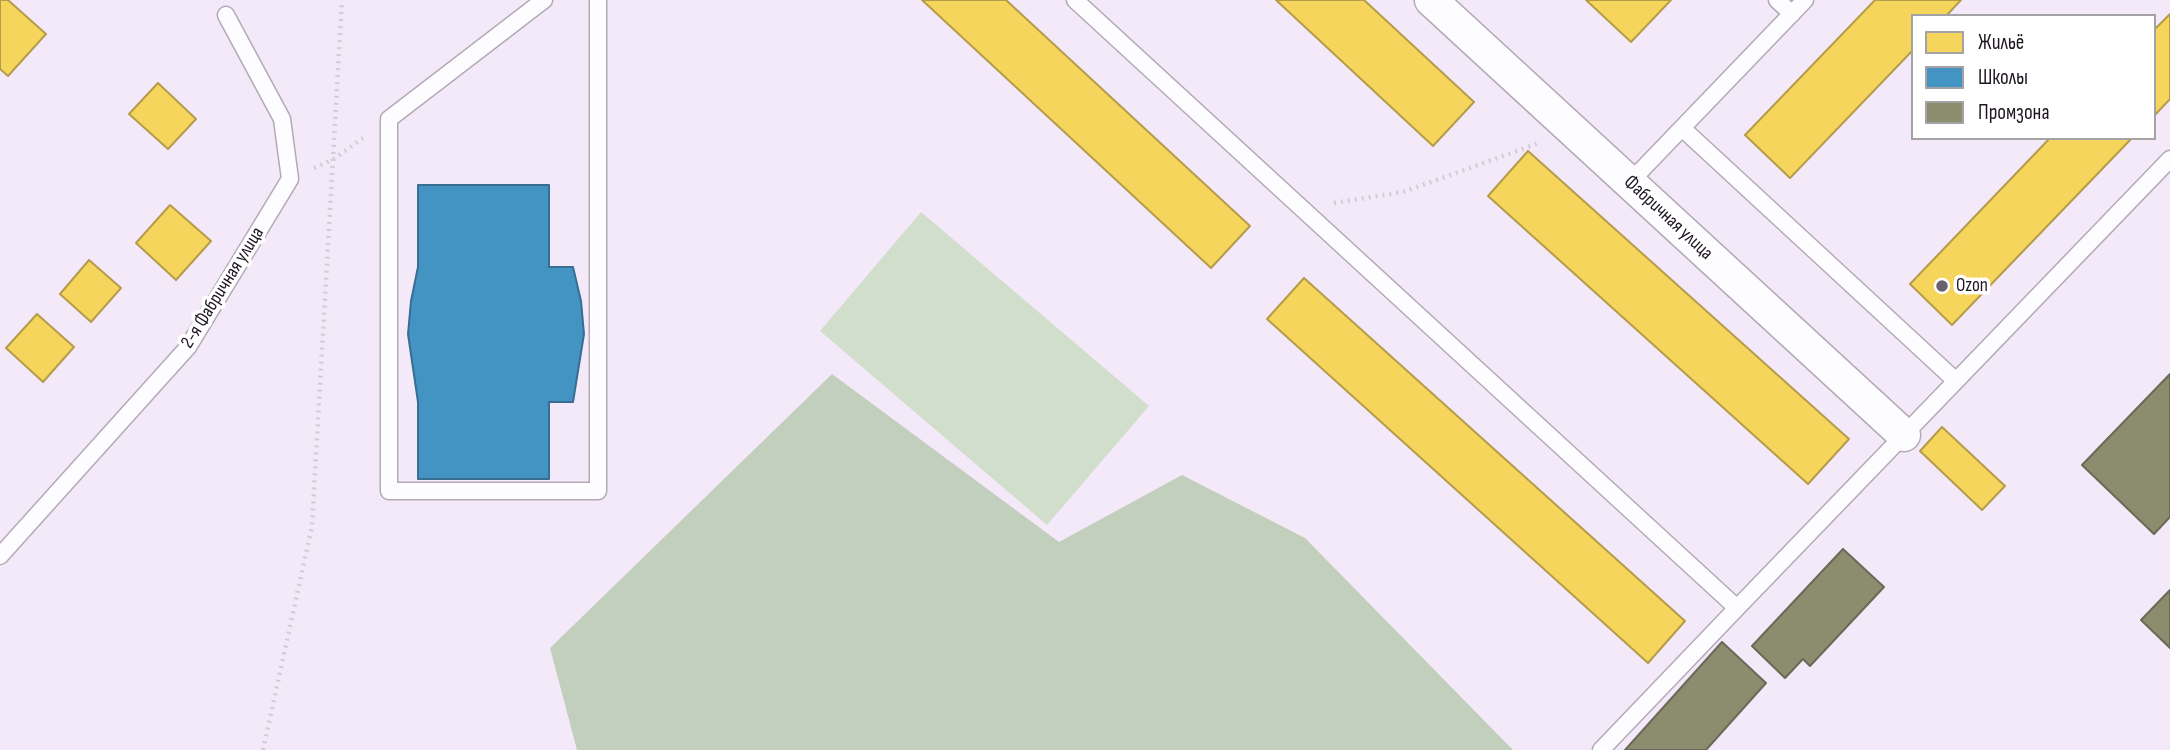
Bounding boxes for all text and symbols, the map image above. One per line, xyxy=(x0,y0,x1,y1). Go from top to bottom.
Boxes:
legend xyxy=(1911,14,2156,140)
text: Жильё xyxy=(1978,30,2024,55)
text: Школы xyxy=(1978,65,2028,90)
text: Промзона xyxy=(1978,100,2049,125)
street label: Фабричная улица xyxy=(1619,171,1717,265)
street label: 2-я Фабричная улица xyxy=(177,223,269,353)
place label: Ozon xyxy=(1956,275,1988,297)
marker: Ozon xyxy=(1934,278,1950,294)

